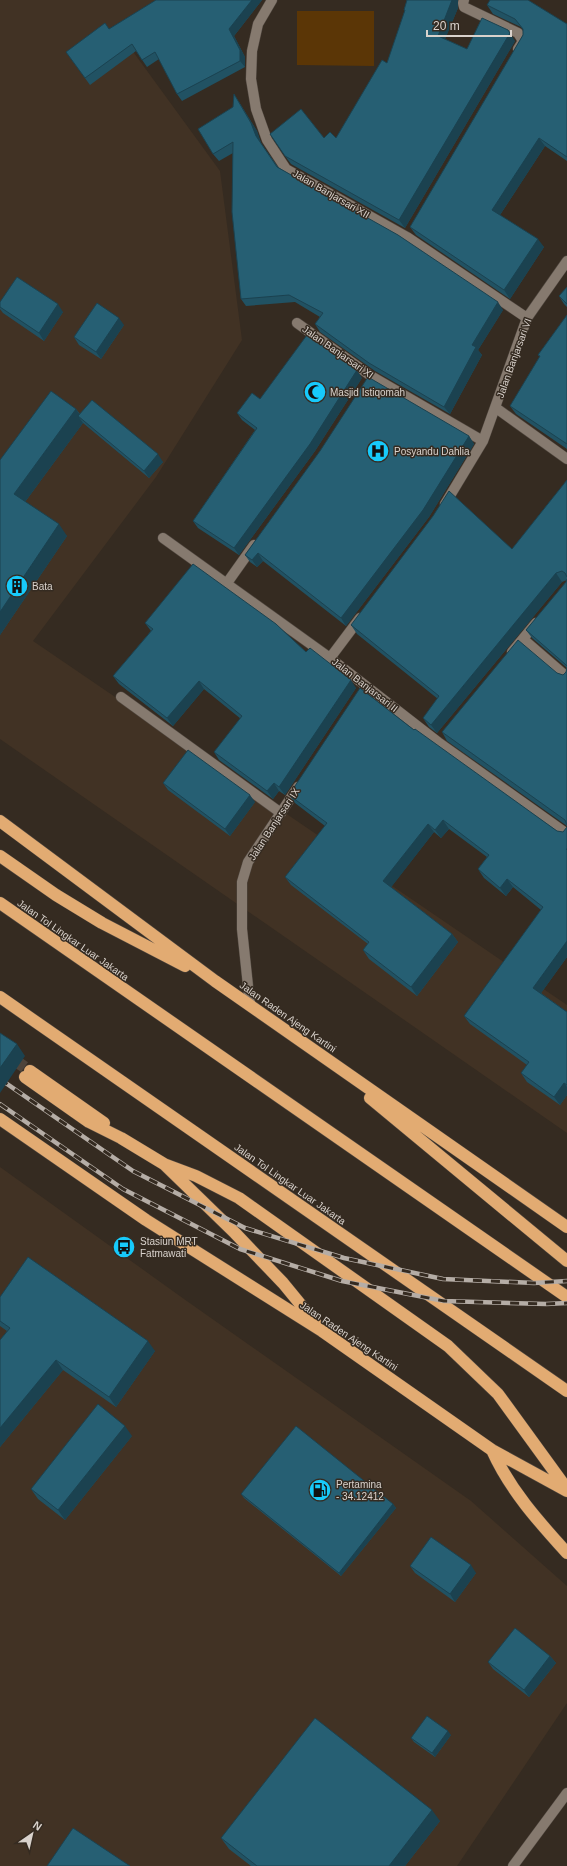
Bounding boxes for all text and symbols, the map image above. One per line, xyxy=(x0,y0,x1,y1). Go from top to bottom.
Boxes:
scale bar xyxy=(427,12,511,38)
text: 20 m xyxy=(433,19,460,33)
street label: Jalan Banjarsari XII xyxy=(291,168,371,220)
street label: Jalan Banjarsari VI xyxy=(494,317,534,399)
street label: Jalan Banjarsari XI xyxy=(300,323,376,381)
mosque icon: Masjid Istiqomah xyxy=(302,379,328,405)
place label: Masjid Istiqomah xyxy=(330,387,405,398)
hospital icon: Posyandu Dahlia xyxy=(365,438,391,464)
place label: Posyandu Dahlia xyxy=(394,446,470,457)
building icon: Bata xyxy=(4,573,30,599)
place label: Bata xyxy=(32,581,53,592)
street label: Jalan Banjarsari II xyxy=(330,656,400,714)
street label: Jalan Banjarsari IX xyxy=(247,786,302,862)
street label: Jalan Tol Lingkar Luar Jakarta xyxy=(15,897,131,983)
street label: Jalan Raden Ajeng Kartini xyxy=(238,979,338,1055)
street label: Jalan Tol Lingkar Luar Jakarta xyxy=(232,1141,348,1227)
bus stop icon: Stasiun MRT Fatmawati xyxy=(111,1234,137,1260)
place label: Stasiun MRT Fatmawati xyxy=(140,1236,198,1259)
street label: Jalan Raden Ajeng Kartini xyxy=(298,1299,400,1373)
fuel station icon: Pertamina - 34.12412 xyxy=(307,1477,333,1503)
place label: Pertamina - 34.12412 xyxy=(336,1479,384,1502)
north arrow xyxy=(12,1814,52,1854)
text: N xyxy=(31,1819,44,1833)

